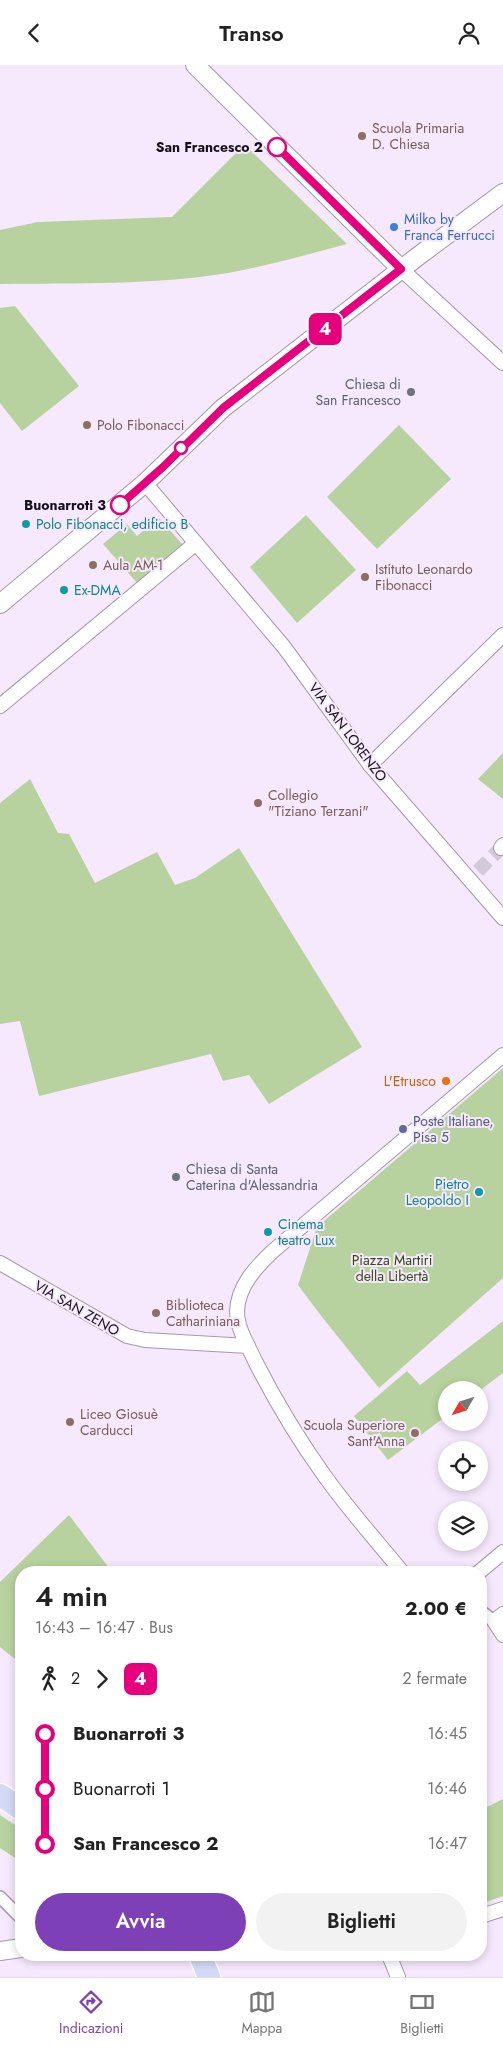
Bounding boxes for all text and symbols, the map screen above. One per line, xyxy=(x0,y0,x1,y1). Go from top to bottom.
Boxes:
text: Transo xyxy=(219,17,284,49)
icon: back xyxy=(20,19,48,47)
icon: person xyxy=(455,19,483,47)
place label: Scuola Primaria D. Chiesa xyxy=(372,118,464,154)
marker: Scuola Primaria D. Chiesa xyxy=(356,130,368,142)
place label: San Francesco 2 xyxy=(156,137,263,157)
marker: San Francesco 2 xyxy=(267,137,287,157)
place label: Milko by Franca Ferrucci xyxy=(404,209,495,245)
marker: Milko by Franca Ferrucci xyxy=(388,221,400,233)
line badge: 4 xyxy=(309,313,341,345)
text: 4 xyxy=(319,316,331,342)
place label: Chiesa di San Francesco xyxy=(316,374,401,410)
marker: Chiesa di San Francesco xyxy=(405,386,417,398)
place label: Polo Fibonacci xyxy=(97,415,184,435)
marker: Polo Fibonacci xyxy=(81,419,93,431)
unlabelled marker xyxy=(174,441,188,455)
place label: Buonarroti 3 xyxy=(24,495,106,515)
marker: Buonarroti 3 xyxy=(110,495,130,515)
place label: Polo Fibonacci, edificio B xyxy=(36,514,188,534)
marker: Polo Fibonacci, edificio B xyxy=(20,518,32,530)
place label: Aula AM-1 xyxy=(103,555,163,575)
marker: Aula AM-1 xyxy=(87,559,99,571)
place label: Istituto Leonardo Fibonacci xyxy=(375,559,473,595)
marker: Istituto Leonardo Fibonacci xyxy=(359,571,371,583)
place label: Ex-DMA xyxy=(74,580,121,600)
marker: Ex-DMA xyxy=(58,584,70,596)
street label: VIA SAN LORENZO xyxy=(304,678,392,786)
place label: Collegio "Tiziano Terzani" xyxy=(268,785,369,821)
marker: Collegio "Tiziano Terzani" xyxy=(252,797,264,809)
place label: L'Etrusco xyxy=(384,1071,436,1091)
marker: L'Etrusco xyxy=(440,1075,452,1087)
place label: Poste Italiane, Pisa 5 xyxy=(413,1111,494,1147)
marker: Poste Italiane, Pisa 5 xyxy=(397,1123,409,1135)
place label: Chiesa di Santa Caterina d'Alessandria xyxy=(186,1159,318,1195)
marker: Chiesa di Santa Caterina d'Alessandria xyxy=(170,1171,182,1183)
place label: Pietro Leopoldo I xyxy=(406,1174,469,1210)
marker: Pietro Leopoldo I xyxy=(473,1186,485,1198)
place label: Cinema teatro Lux xyxy=(278,1214,334,1250)
marker: Cinema teatro Lux xyxy=(262,1226,274,1238)
park label: Piazza Martiri della Libertà xyxy=(352,1250,432,1286)
street label: VIA SAN ZENO xyxy=(31,1276,123,1340)
place label: Biblioteca Cathariniana xyxy=(166,1295,240,1331)
marker: Biblioteca Cathariniana xyxy=(150,1307,162,1319)
north arrow xyxy=(438,1381,488,1431)
map controls xyxy=(438,1381,488,1551)
place label: Liceo Giosuè Carducci xyxy=(80,1404,158,1440)
place label: Scuola Superiore Sant'Anna xyxy=(303,1415,405,1451)
marker: Liceo Giosuè Carducci xyxy=(64,1416,76,1428)
marker: Scuola Superiore Sant'Anna xyxy=(409,1427,421,1439)
button: locate xyxy=(438,1441,488,1491)
button: layers xyxy=(438,1501,488,1551)
text: 4 min xyxy=(35,1576,108,1617)
text: 2.00 € xyxy=(405,1595,467,1622)
text: 16:43 – 16:47 · Bus xyxy=(35,1616,173,1639)
icon: walk xyxy=(35,1665,63,1693)
icon: forward xyxy=(88,1665,116,1693)
text: 4 xyxy=(134,1666,147,1692)
text: 2 xyxy=(71,1667,80,1690)
text: 2 fermate xyxy=(403,1667,467,1690)
text: Buonarroti 3 xyxy=(73,1720,184,1747)
text: 16:45 xyxy=(427,1722,467,1745)
text: Buonarroti 1 xyxy=(73,1775,170,1802)
text: 16:46 xyxy=(427,1777,467,1800)
text: San Francesco 2 xyxy=(73,1830,219,1857)
text: 16:47 xyxy=(428,1832,467,1855)
button: Avvia xyxy=(35,1893,246,1951)
button: Biglietti xyxy=(256,1893,467,1951)
tab: Indicazioni xyxy=(59,1988,124,2038)
tab: Mappa xyxy=(241,1988,282,2038)
tab: Biglietti xyxy=(400,1988,444,2038)

